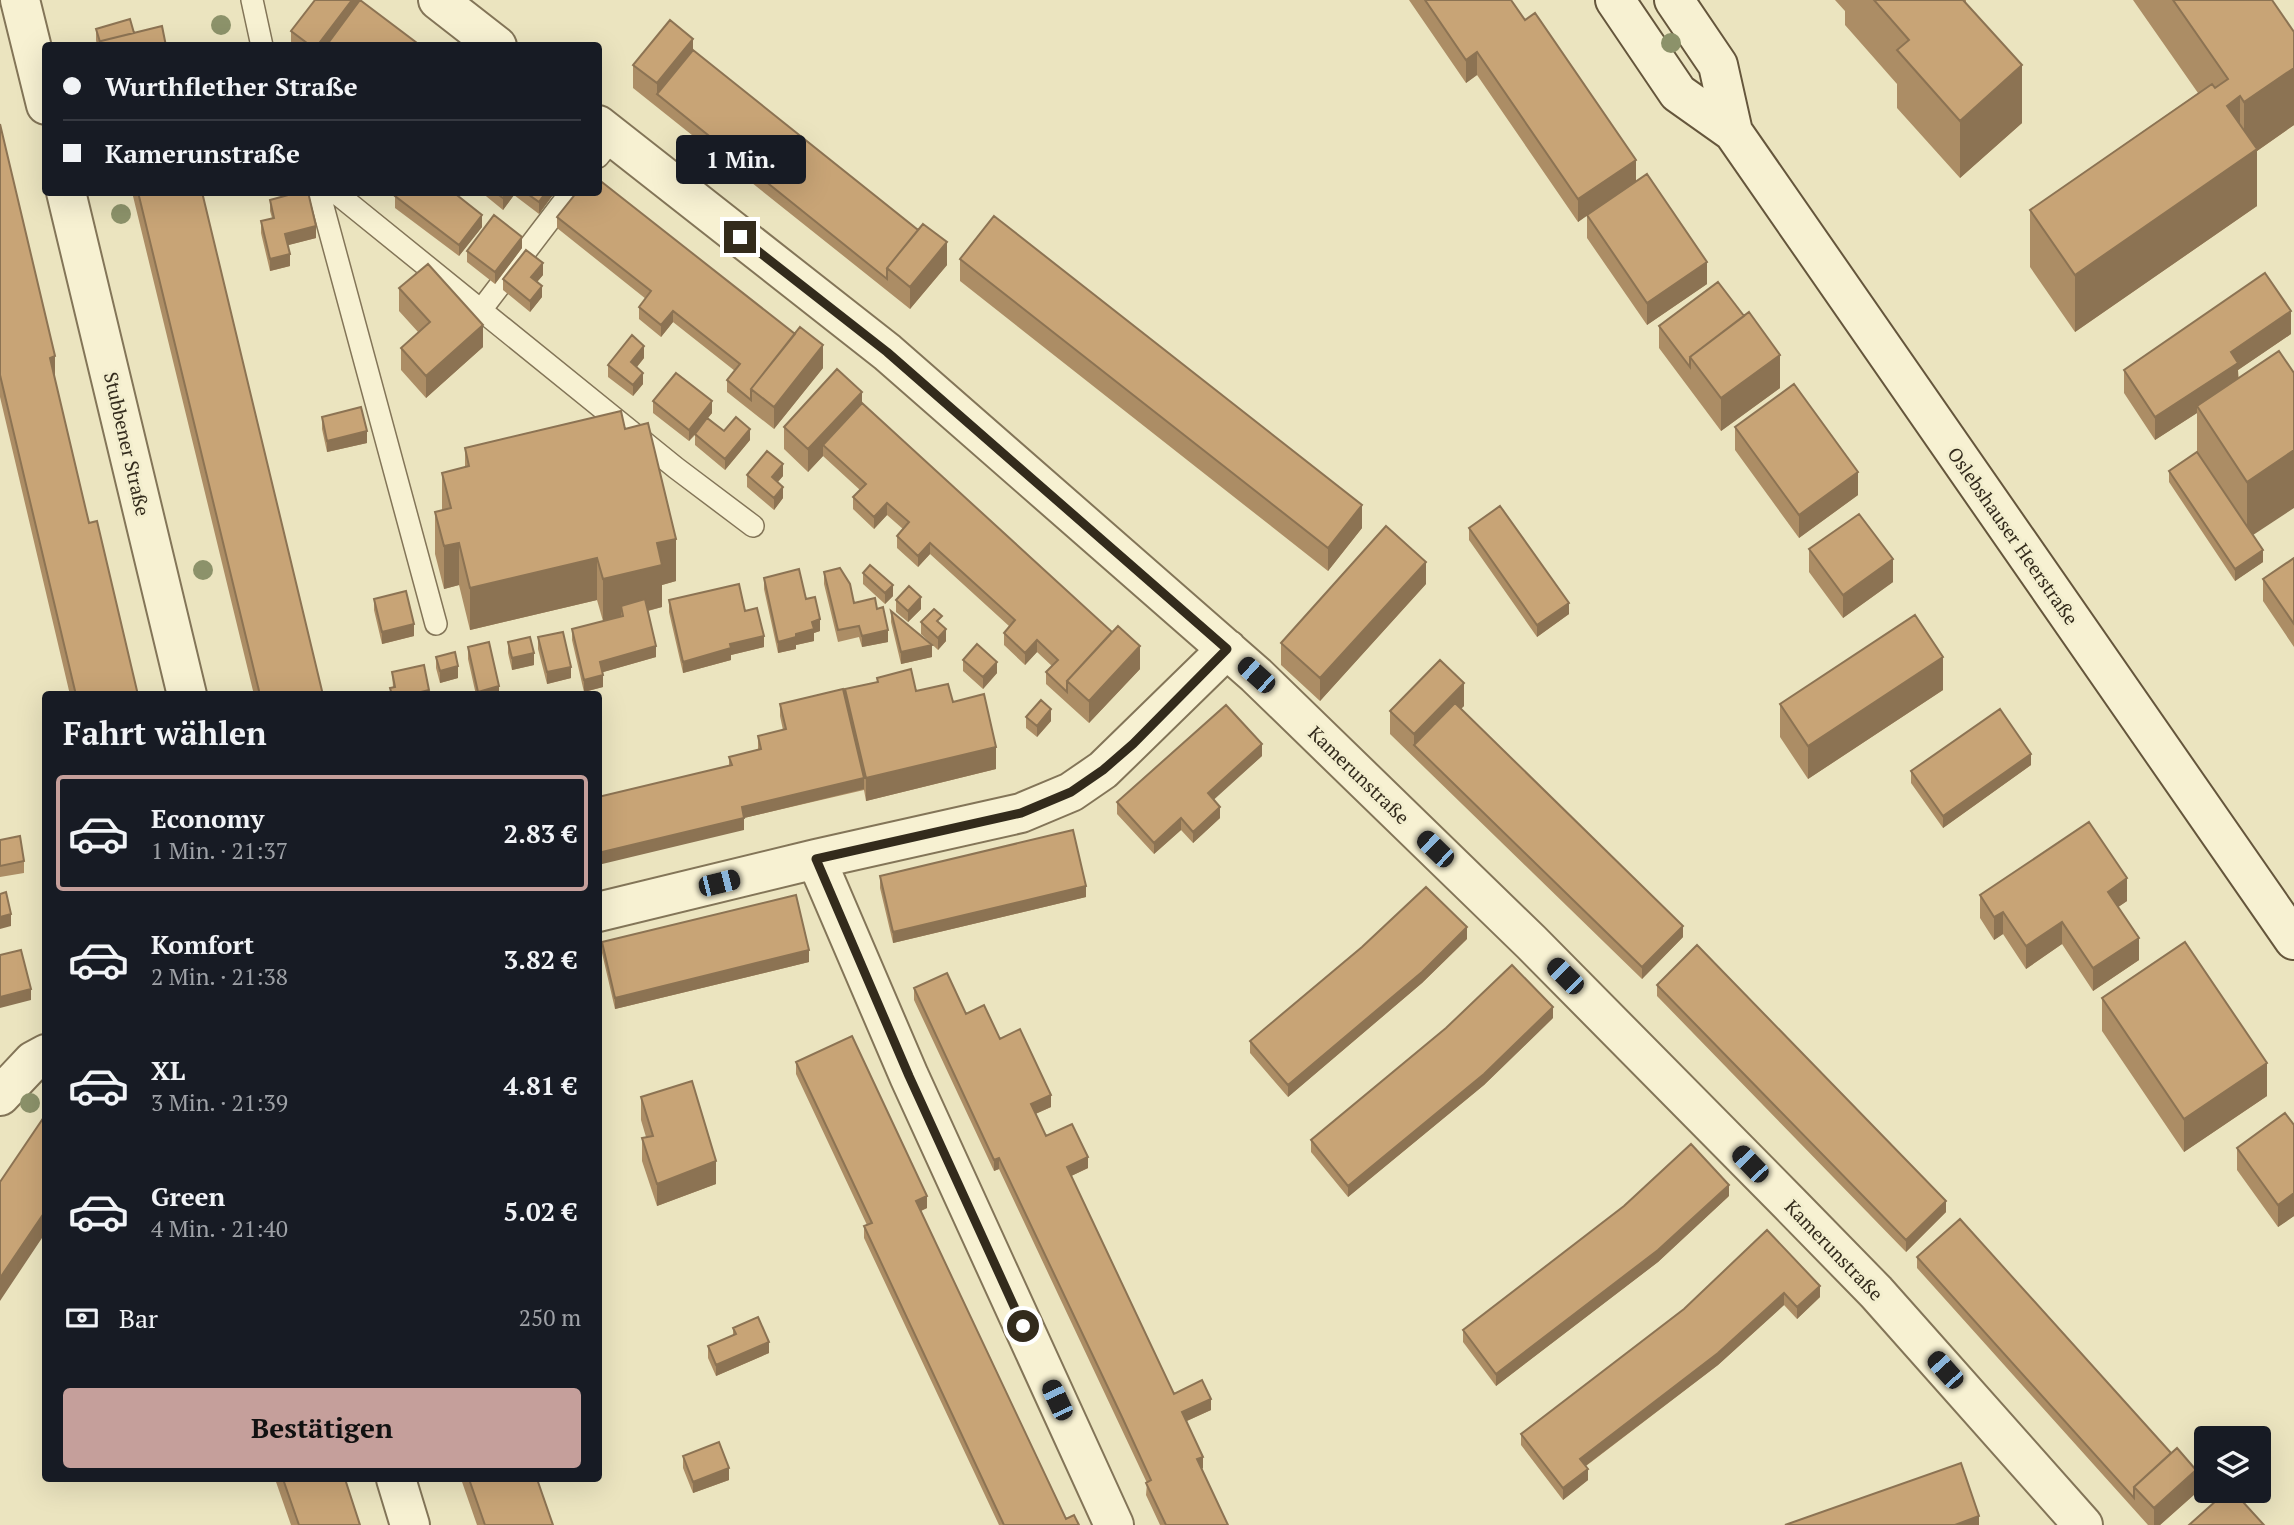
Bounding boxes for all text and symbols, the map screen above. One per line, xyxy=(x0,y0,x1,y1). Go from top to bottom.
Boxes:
text: Wurthflether Straße xyxy=(105,69,358,103)
callout: 1 Min. xyxy=(675,135,805,184)
text: Kamerunstraße xyxy=(105,136,300,170)
text: 1 Min. xyxy=(706,144,776,175)
route end xyxy=(724,221,756,253)
street label: Stubbener Straße xyxy=(99,369,156,518)
street label: Oslebshauser Heerstraße xyxy=(1942,442,2084,630)
car xyxy=(1234,653,1279,697)
text: Fahrt wählen xyxy=(63,712,267,754)
street label: Kamerunstraße xyxy=(1303,720,1415,829)
text: Economy xyxy=(151,801,264,835)
icon: car xyxy=(67,802,130,865)
text: 2.83 € xyxy=(504,816,577,850)
car xyxy=(1413,827,1458,871)
text: 1 Min. · 21:37 xyxy=(151,835,288,866)
car xyxy=(697,868,742,898)
text: Komfort xyxy=(151,927,254,961)
icon: car xyxy=(67,928,130,991)
text: 3.82 € xyxy=(504,942,577,976)
car xyxy=(1543,954,1588,998)
text: 2 Min. · 21:38 xyxy=(151,961,288,992)
text: XL xyxy=(151,1053,185,1087)
icon: car xyxy=(67,1054,130,1117)
text: 4.81 € xyxy=(504,1068,577,1102)
text: 3 Min. · 21:39 xyxy=(151,1087,288,1118)
car xyxy=(1728,1142,1773,1186)
text: Green xyxy=(151,1179,225,1213)
icon: car xyxy=(67,1180,130,1243)
text: 5.02 € xyxy=(504,1194,577,1228)
street label: Kamerunstraße xyxy=(1780,1194,1889,1306)
text: 4 Min. · 21:40 xyxy=(151,1213,288,1244)
icon: cash xyxy=(63,1299,101,1337)
text: Bar xyxy=(119,1301,158,1335)
text: 250 m xyxy=(519,1302,581,1333)
route start xyxy=(1007,1310,1039,1342)
car xyxy=(1924,1347,1967,1393)
car xyxy=(1039,1377,1076,1423)
button: Bestätigen xyxy=(63,1388,581,1468)
map controls xyxy=(2194,1426,2271,1503)
button: layers xyxy=(2194,1426,2271,1503)

